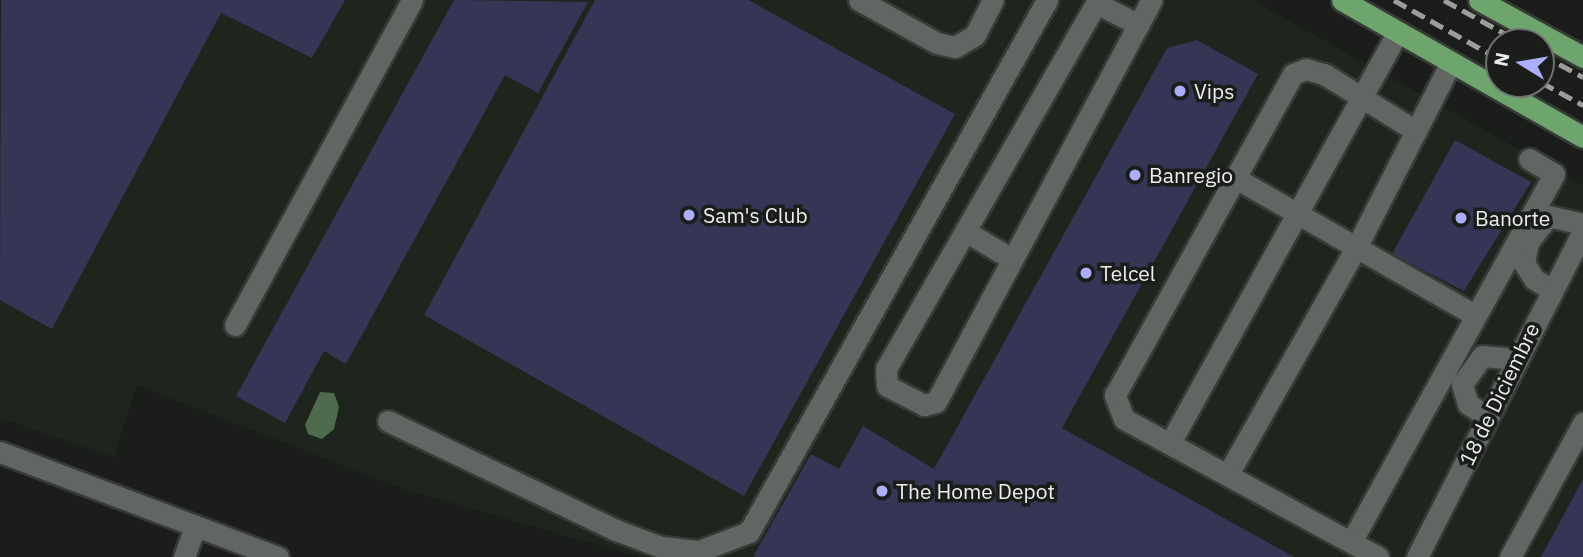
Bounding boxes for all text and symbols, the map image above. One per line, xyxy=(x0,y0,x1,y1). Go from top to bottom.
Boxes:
north arrow xyxy=(1485,28,1555,98)
text: N xyxy=(1488,50,1514,68)
place label: Vips xyxy=(1194,78,1234,104)
marker: Vips xyxy=(1172,83,1188,99)
place label: Banregio xyxy=(1149,162,1233,188)
marker: Banregio xyxy=(1127,167,1143,183)
place label: Sam's Club xyxy=(703,202,808,228)
place label: Banorte xyxy=(1475,205,1550,231)
marker: Sam's Club xyxy=(681,207,697,223)
marker: Banorte xyxy=(1453,210,1469,226)
place label: Telcel xyxy=(1100,260,1156,286)
marker: Telcel xyxy=(1078,265,1094,281)
street label: 18 de Diciembre xyxy=(1454,319,1544,469)
place label: The Home Depot xyxy=(896,478,1055,504)
marker: The Home Depot xyxy=(874,483,890,499)

